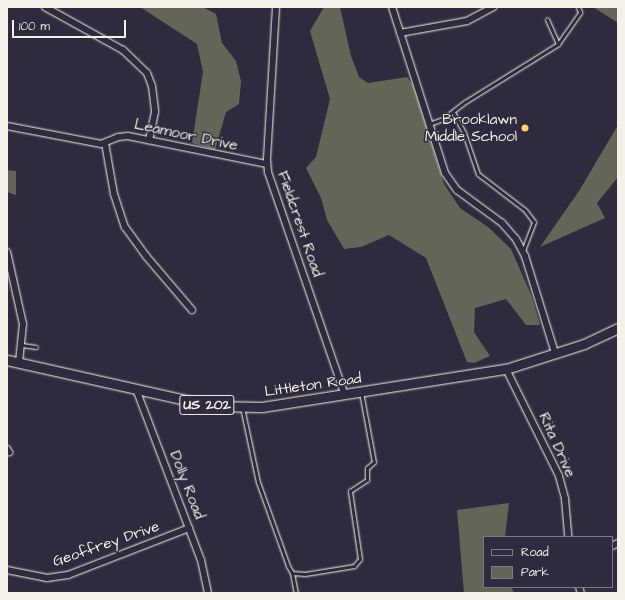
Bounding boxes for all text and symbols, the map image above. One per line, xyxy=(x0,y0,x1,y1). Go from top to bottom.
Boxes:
scale bar xyxy=(14,12,128,38)
text: 100 m xyxy=(19,18,50,35)
place label: Brooklawn Middle School xyxy=(425,110,517,145)
street label: Leamoor Drive xyxy=(133,115,239,155)
marker: Brooklawn Middle School xyxy=(520,123,530,133)
street label: Fieldcrest Road xyxy=(273,169,327,279)
street label: Littleton Road xyxy=(263,369,363,401)
road number: US 202 xyxy=(179,393,235,417)
street label: Rita Drive xyxy=(535,410,579,480)
street label: Dolly Road xyxy=(166,448,208,522)
street label: Geoffrey Drive xyxy=(50,517,162,571)
legend xyxy=(483,536,613,588)
text: Road xyxy=(521,544,549,561)
text: Park xyxy=(521,564,549,581)

